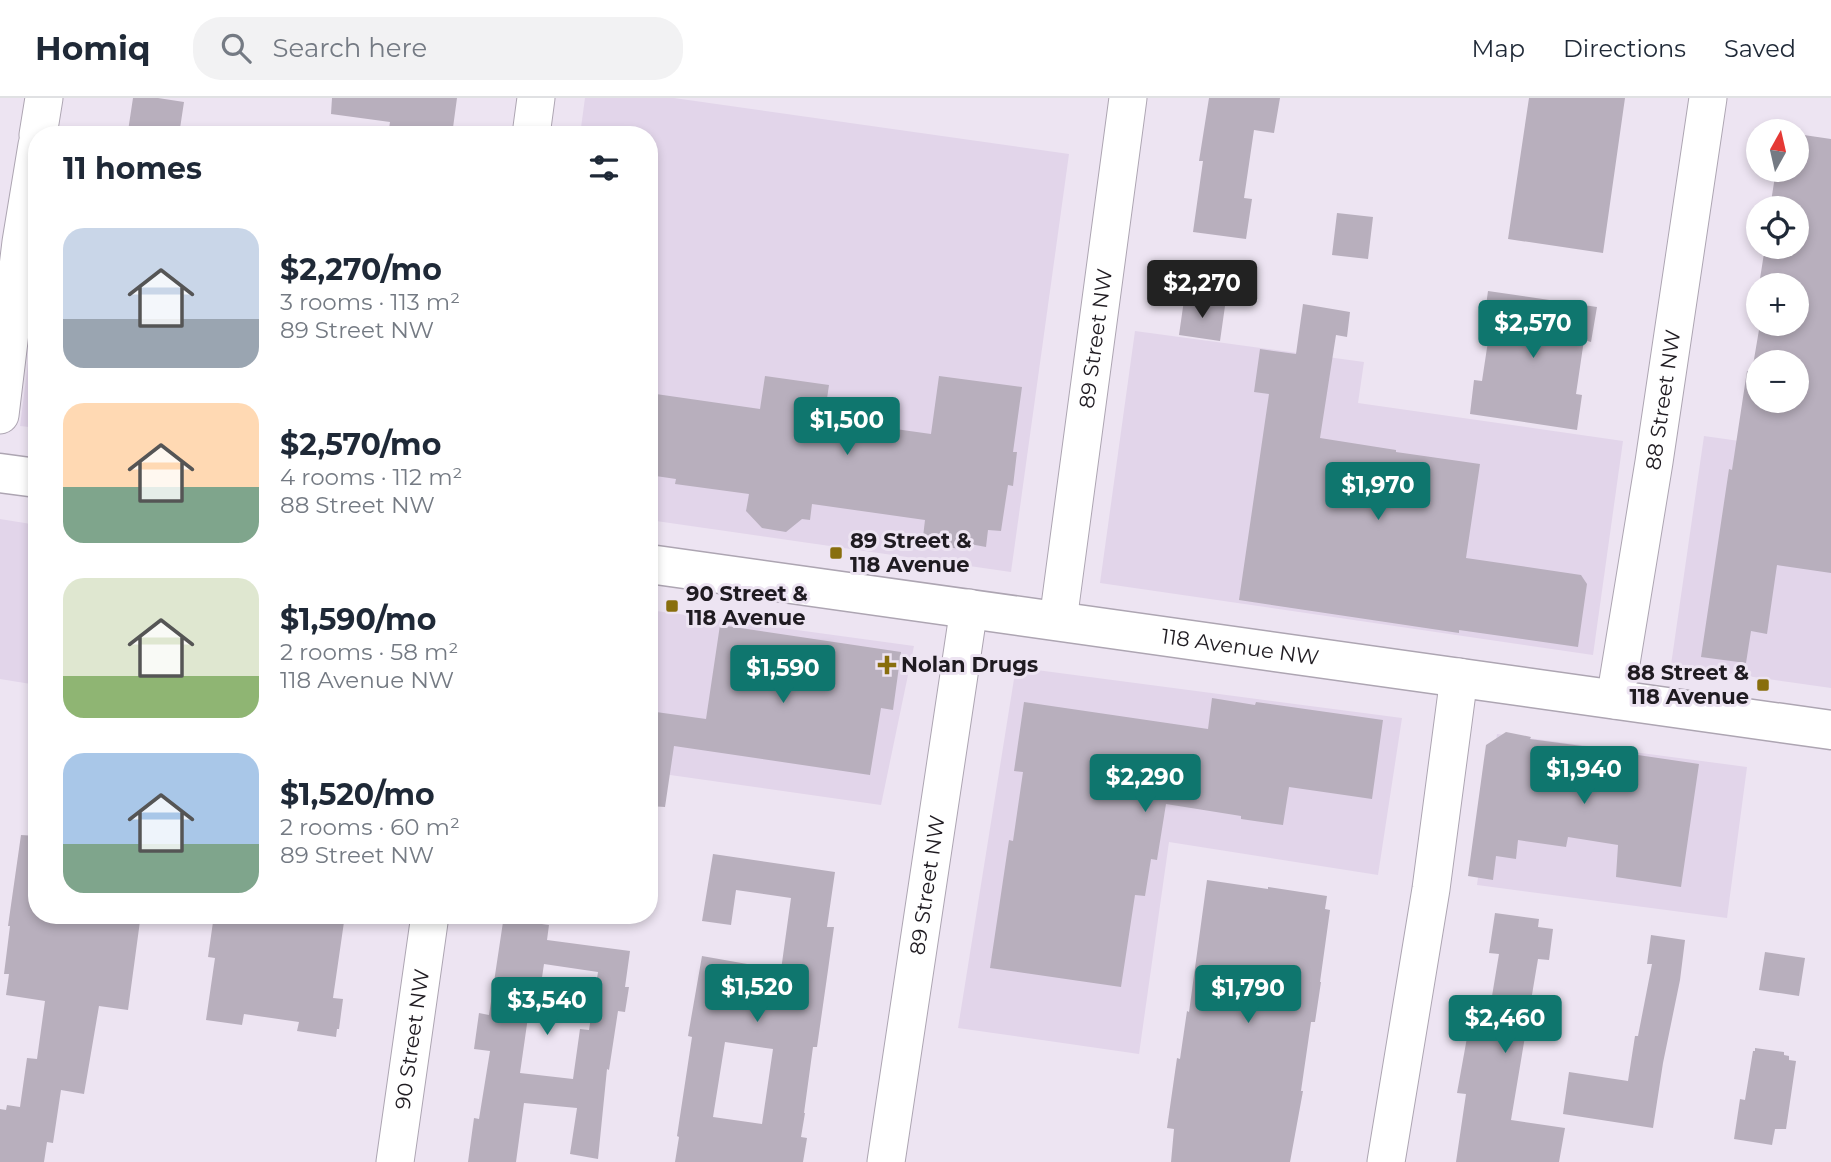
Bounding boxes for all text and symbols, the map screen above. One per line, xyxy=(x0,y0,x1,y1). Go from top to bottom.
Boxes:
search box xyxy=(193,17,683,80)
text: Homiq xyxy=(35,28,151,68)
icon: search xyxy=(217,29,255,67)
text: Search here xyxy=(273,32,427,64)
text: Map xyxy=(1472,34,1525,63)
text: Directions xyxy=(1563,34,1686,63)
text: Saved xyxy=(1724,34,1796,63)
north arrow xyxy=(1746,119,1810,182)
map controls xyxy=(1746,119,1809,413)
icon: filters xyxy=(585,149,623,187)
text: 11 homes xyxy=(63,150,202,187)
button: locate xyxy=(1746,196,1809,259)
text: $2,270/mo xyxy=(280,251,442,288)
icon: home xyxy=(119,256,203,340)
pin: $2,270 xyxy=(1145,260,1259,320)
street label: 89 Street NW xyxy=(1074,267,1117,410)
text: $2,270 xyxy=(1163,269,1241,297)
button: + xyxy=(1746,273,1809,336)
text: 3 rooms · 113 m² xyxy=(280,288,460,316)
pin: $2,570 xyxy=(1476,300,1590,360)
text: $2,570 xyxy=(1494,309,1572,337)
text: 89 Street NW xyxy=(280,316,434,344)
street label: 88 Street NW xyxy=(1640,328,1685,472)
button: − xyxy=(1746,350,1809,413)
pin: $1,500 xyxy=(790,398,904,457)
text: $1,500 xyxy=(810,406,884,434)
text: $2,570/mo xyxy=(280,426,441,463)
icon: home xyxy=(119,431,203,515)
pin: $1,970 xyxy=(1321,462,1435,522)
text: 4 rooms · 112 m² xyxy=(280,463,462,491)
text: $1,970 xyxy=(1341,471,1415,499)
text: 88 Street NW xyxy=(280,491,435,519)
place label: 89 Street & 118 Avenue xyxy=(850,528,971,577)
marker: 89 Street & 118 Avenue xyxy=(828,545,844,561)
place label: 90 Street & 118 Avenue xyxy=(686,581,808,630)
marker: 90 Street & 118 Avenue xyxy=(664,598,680,614)
text: $1,590/mo xyxy=(280,601,436,638)
icon: home xyxy=(119,606,203,690)
street label: 118 Avenue NW xyxy=(1160,623,1321,670)
text: 2 rooms · 58 m² xyxy=(280,638,458,666)
pin: $1,590 xyxy=(726,646,840,705)
place label: Nolan Drugs xyxy=(901,652,1038,677)
text: $1,590 xyxy=(746,654,820,682)
marker: Nolan Drugs xyxy=(879,657,895,673)
place label: 88 Street & 118 Avenue xyxy=(1627,660,1749,709)
text: 118 Avenue NW xyxy=(280,666,454,694)
marker: 88 Street & 118 Avenue xyxy=(1755,677,1771,693)
pin: $1,940 xyxy=(1527,746,1641,806)
pin: $2,290 xyxy=(1088,754,1202,814)
text: $1,940 xyxy=(1546,755,1622,783)
text: $2,290 xyxy=(1106,763,1184,791)
text: $1,520/mo xyxy=(280,776,435,813)
icon: home xyxy=(119,781,203,865)
text: 2 rooms · 60 m² xyxy=(280,813,460,841)
street label: 89 Street NW xyxy=(904,814,950,957)
text: 89 Street NW xyxy=(280,841,434,869)
pin: $1,520 xyxy=(700,964,814,1024)
pin: $1,790 xyxy=(1191,965,1305,1025)
street label: 90 Street NW xyxy=(390,967,434,1111)
text: $1,520 xyxy=(721,973,793,1001)
text: $1,790 xyxy=(1211,974,1285,1002)
pin: $3,540 xyxy=(490,978,604,1037)
text: $3,540 xyxy=(507,986,587,1014)
pin: $2,460 xyxy=(1448,996,1562,1055)
text: $2,460 xyxy=(1465,1004,1545,1032)

